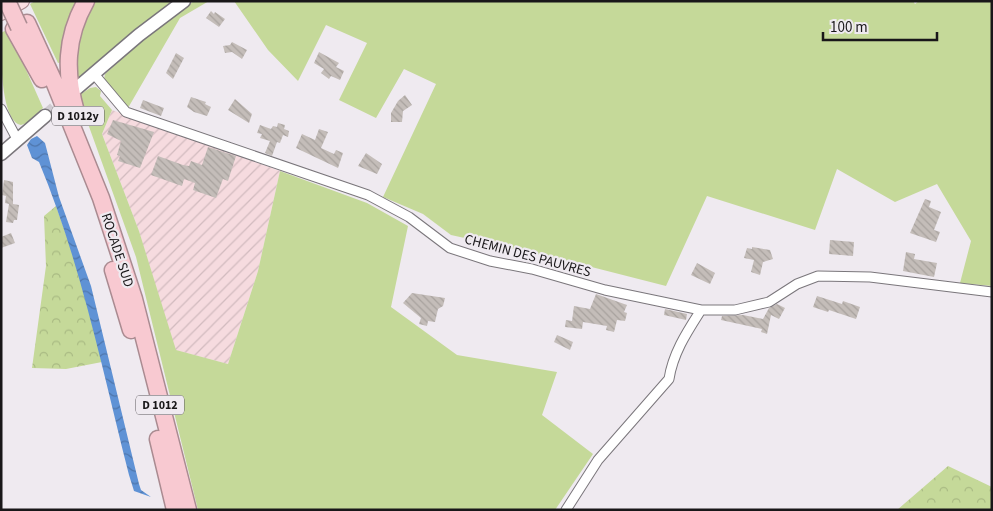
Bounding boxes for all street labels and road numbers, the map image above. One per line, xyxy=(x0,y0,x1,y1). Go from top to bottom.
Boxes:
road number: D 1012y xyxy=(52,106,104,125)
street label: ROCADE SUD xyxy=(96,211,138,290)
street label: CHEMIN DES PAUVRES xyxy=(462,229,593,282)
road number: D 1012 xyxy=(136,396,184,414)

